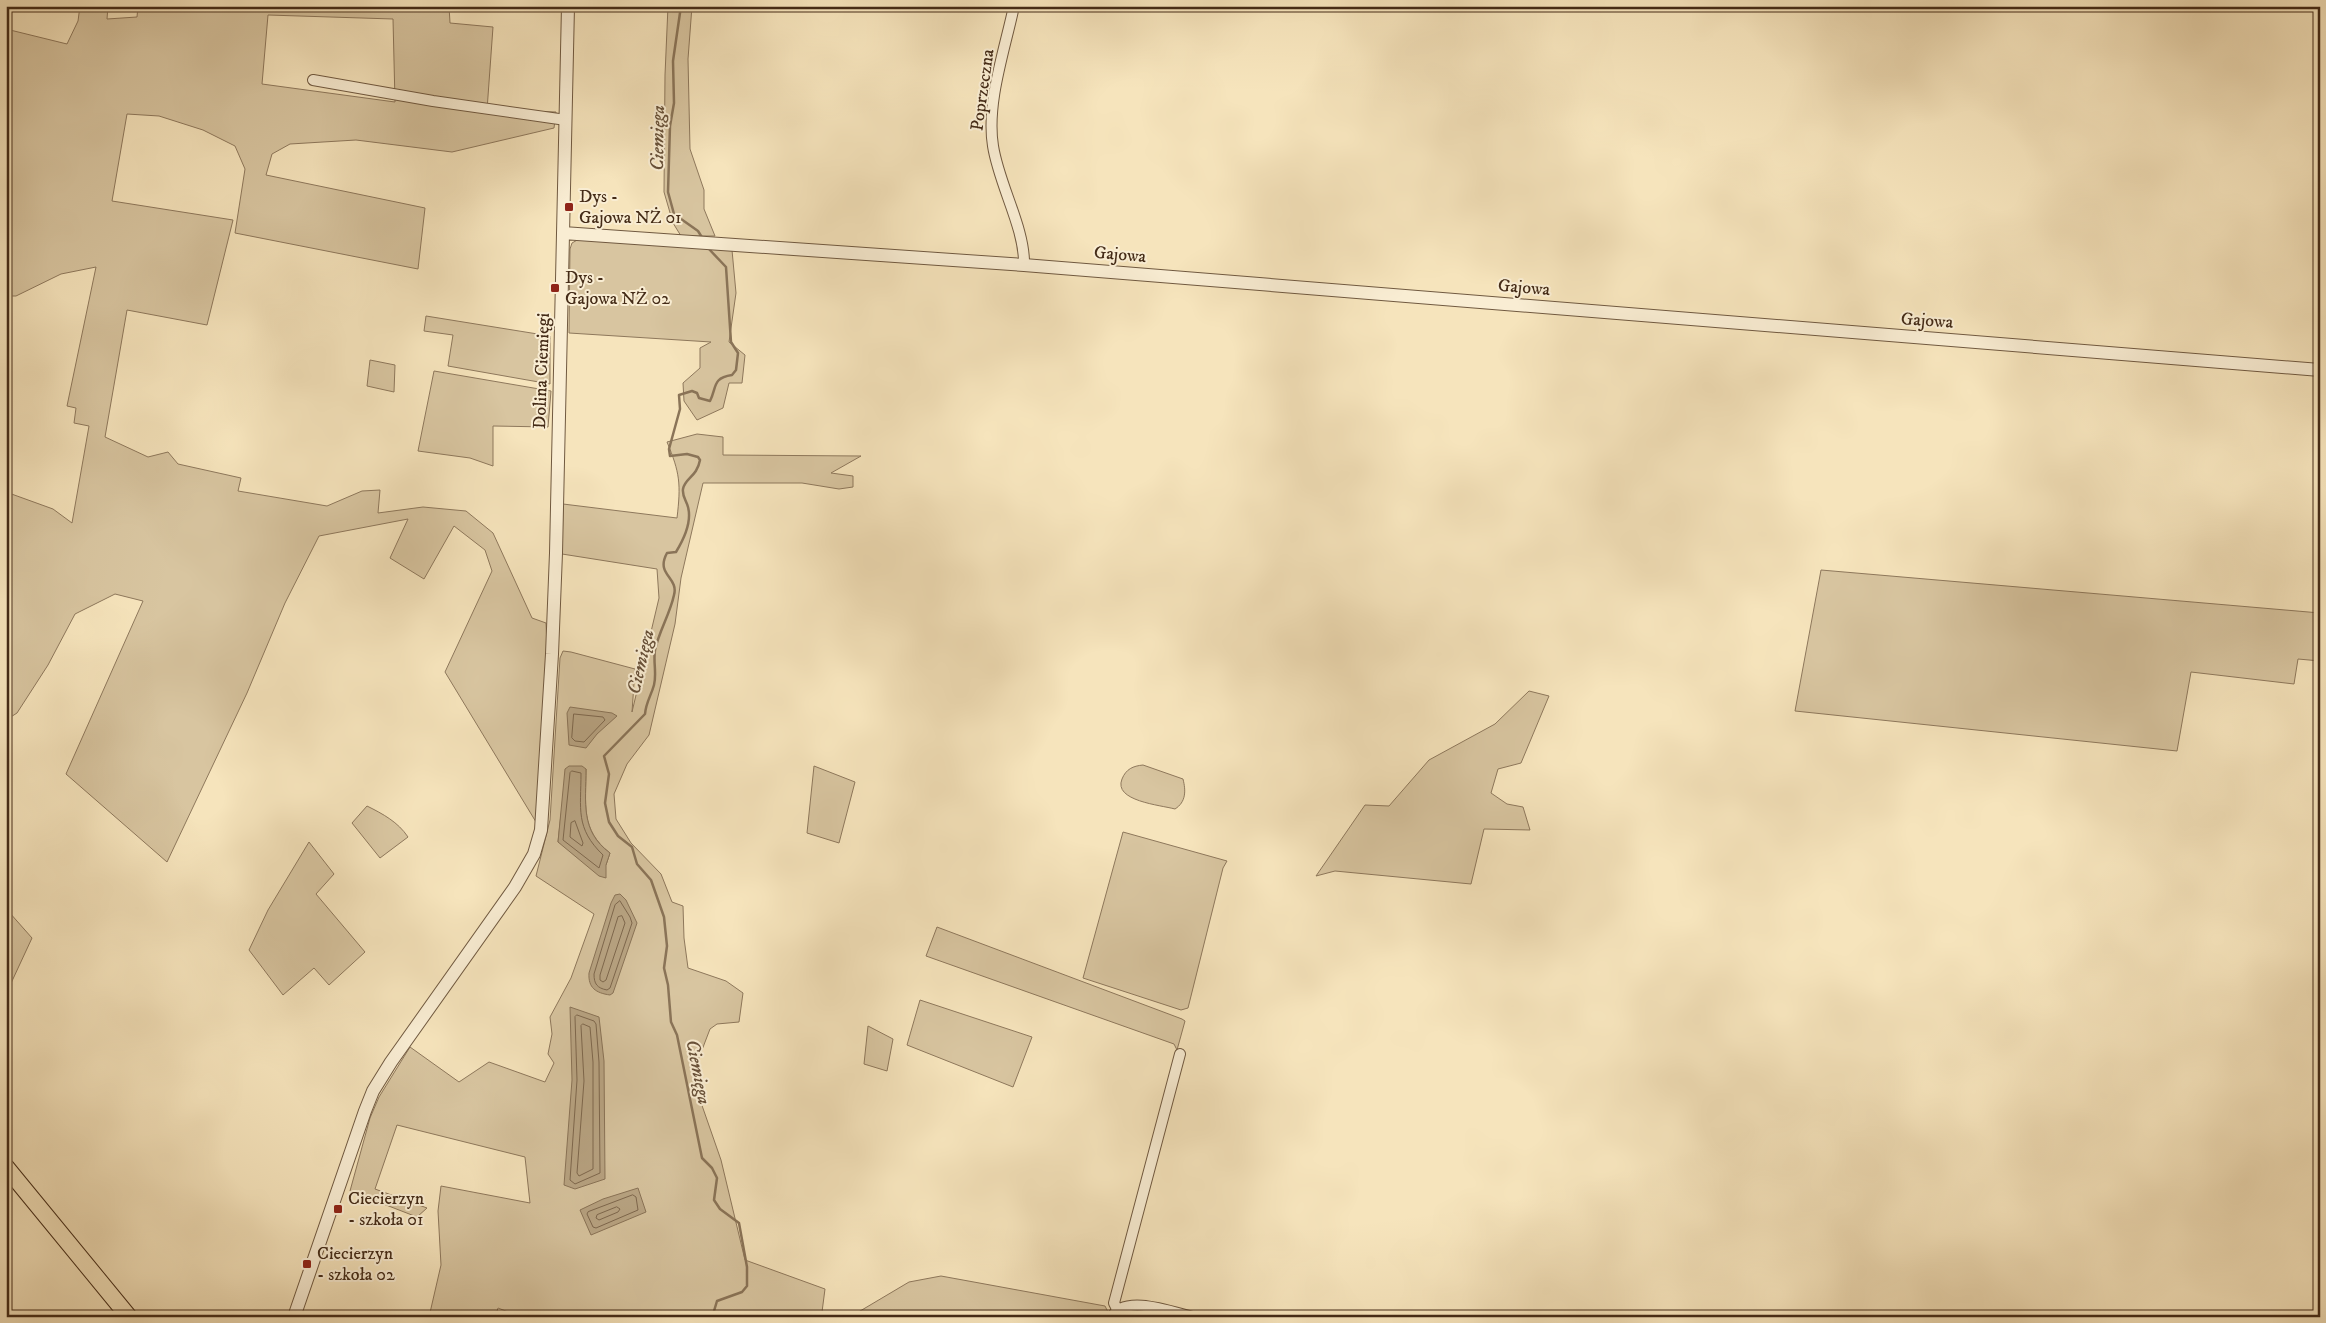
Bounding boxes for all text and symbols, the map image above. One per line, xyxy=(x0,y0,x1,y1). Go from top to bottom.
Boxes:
street label: Poprzeczna xyxy=(966,47,1000,132)
water label: Ciemięga xyxy=(646,105,670,171)
place label: Dys - Gajowa NŻ 01 xyxy=(579,186,682,229)
marker: Dys - Gajowa NŻ 01 xyxy=(563,201,575,213)
street label: Gajowa xyxy=(1093,242,1147,268)
place label: Dys - Gajowa NŻ 02 xyxy=(565,267,670,310)
street label: Gajowa xyxy=(1497,275,1551,301)
marker: Dys - Gajowa NŻ 02 xyxy=(549,282,561,294)
street label: Gajowa xyxy=(1900,308,1954,334)
street label: Dolina Ciemięgi xyxy=(529,313,555,429)
water label: Ciemięga xyxy=(622,627,660,697)
water label: Ciemięga xyxy=(680,1037,716,1107)
place label: Ciecierzyn - szkoła 01 xyxy=(348,1188,425,1231)
marker: Ciecierzyn - szkoła 01 xyxy=(332,1203,344,1215)
place label: Ciecierzyn - szkoła 02 xyxy=(317,1243,395,1286)
marker: Ciecierzyn - szkoła 02 xyxy=(301,1258,313,1270)

